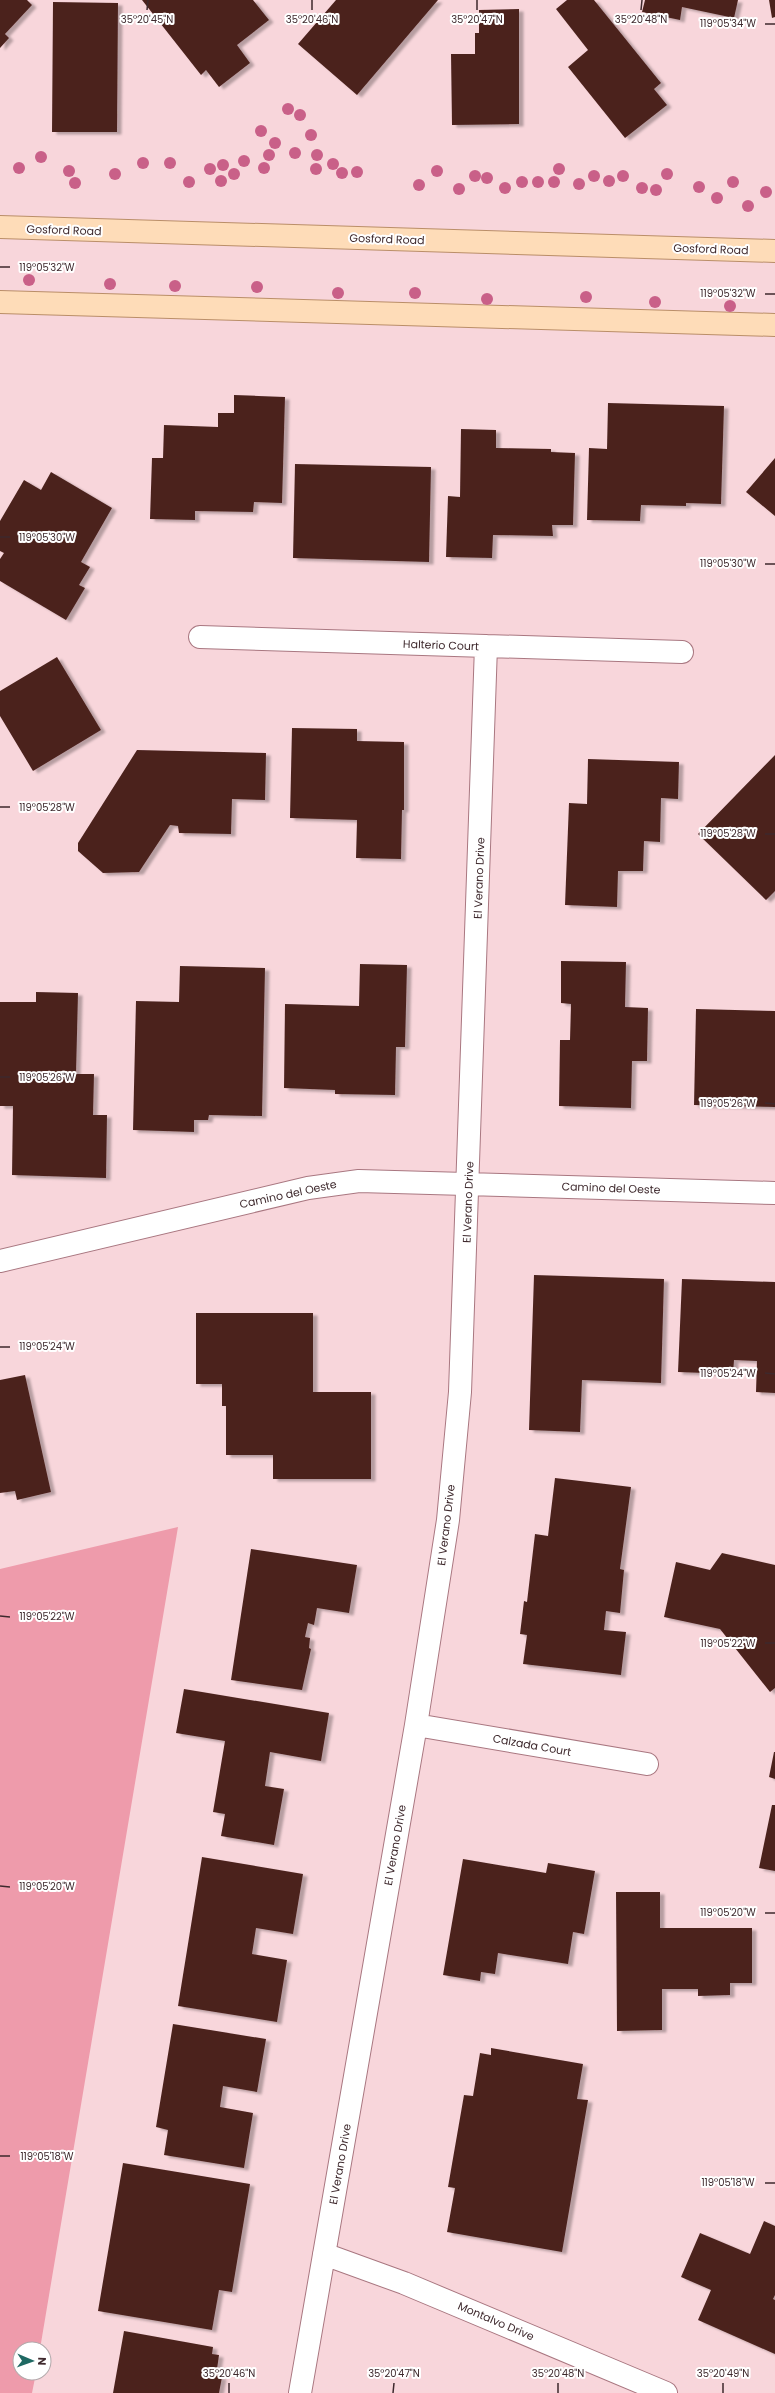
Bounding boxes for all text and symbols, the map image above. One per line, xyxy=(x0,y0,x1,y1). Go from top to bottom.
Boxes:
text: 35°20'45"N xyxy=(121,12,173,27)
text: 35°20'46"N xyxy=(286,12,338,27)
text: 35°20'47"N xyxy=(451,12,503,27)
text: 35°20'48"N xyxy=(615,12,667,27)
text: 119°05'34"W xyxy=(700,16,756,31)
street label: Gosford Road xyxy=(26,221,102,239)
street label: Gosford Road xyxy=(349,230,425,248)
street label: Gosford Road xyxy=(673,240,749,258)
text: 119°05'32"W xyxy=(19,260,75,275)
text: 119°05'32"W xyxy=(700,286,756,301)
text: 119°05'30"W xyxy=(19,530,75,545)
text: 119°05'30"W xyxy=(700,556,756,571)
street label: Halterio Court xyxy=(403,636,479,654)
text: 119°05'28"W xyxy=(19,800,75,815)
text: 119°05'28"W xyxy=(700,826,756,841)
street label: El Verano Drive xyxy=(470,837,488,919)
text: 119°05'26"W xyxy=(19,1070,75,1085)
text: 119°05'26"W xyxy=(700,1096,756,1111)
street label: El Verano Drive xyxy=(459,1161,477,1243)
street label: Camino del Oeste xyxy=(238,1176,338,1212)
street label: Camino del Oeste xyxy=(561,1178,661,1198)
text: 119°05'24"W xyxy=(19,1339,75,1354)
text: 119°05'24"W xyxy=(700,1366,756,1381)
street label: El Verano Drive xyxy=(433,1483,459,1567)
text: 119°05'22"W xyxy=(19,1609,75,1624)
text: 119°05'22"W xyxy=(700,1636,756,1651)
street label: Calzada Court xyxy=(491,1730,573,1760)
street label: El Verano Drive xyxy=(380,1803,410,1887)
text: 119°05'20"W xyxy=(19,1879,75,1894)
text: 119°05'20"W xyxy=(700,1905,756,1920)
street label: El Verano Drive xyxy=(325,2122,355,2206)
text: 119°05'18"W xyxy=(20,2149,74,2164)
text: 119°05'18"W xyxy=(701,2175,755,2190)
street label: Montalvo Drive xyxy=(455,2298,537,2344)
north arrow xyxy=(12,2341,52,2381)
text: N xyxy=(34,2357,50,2366)
text: 35°20'46"N xyxy=(203,2366,255,2381)
text: 35°20'47"N xyxy=(368,2366,420,2381)
text: 35°20'48"N xyxy=(532,2366,584,2381)
text: 35°20'49"N xyxy=(697,2366,749,2381)

